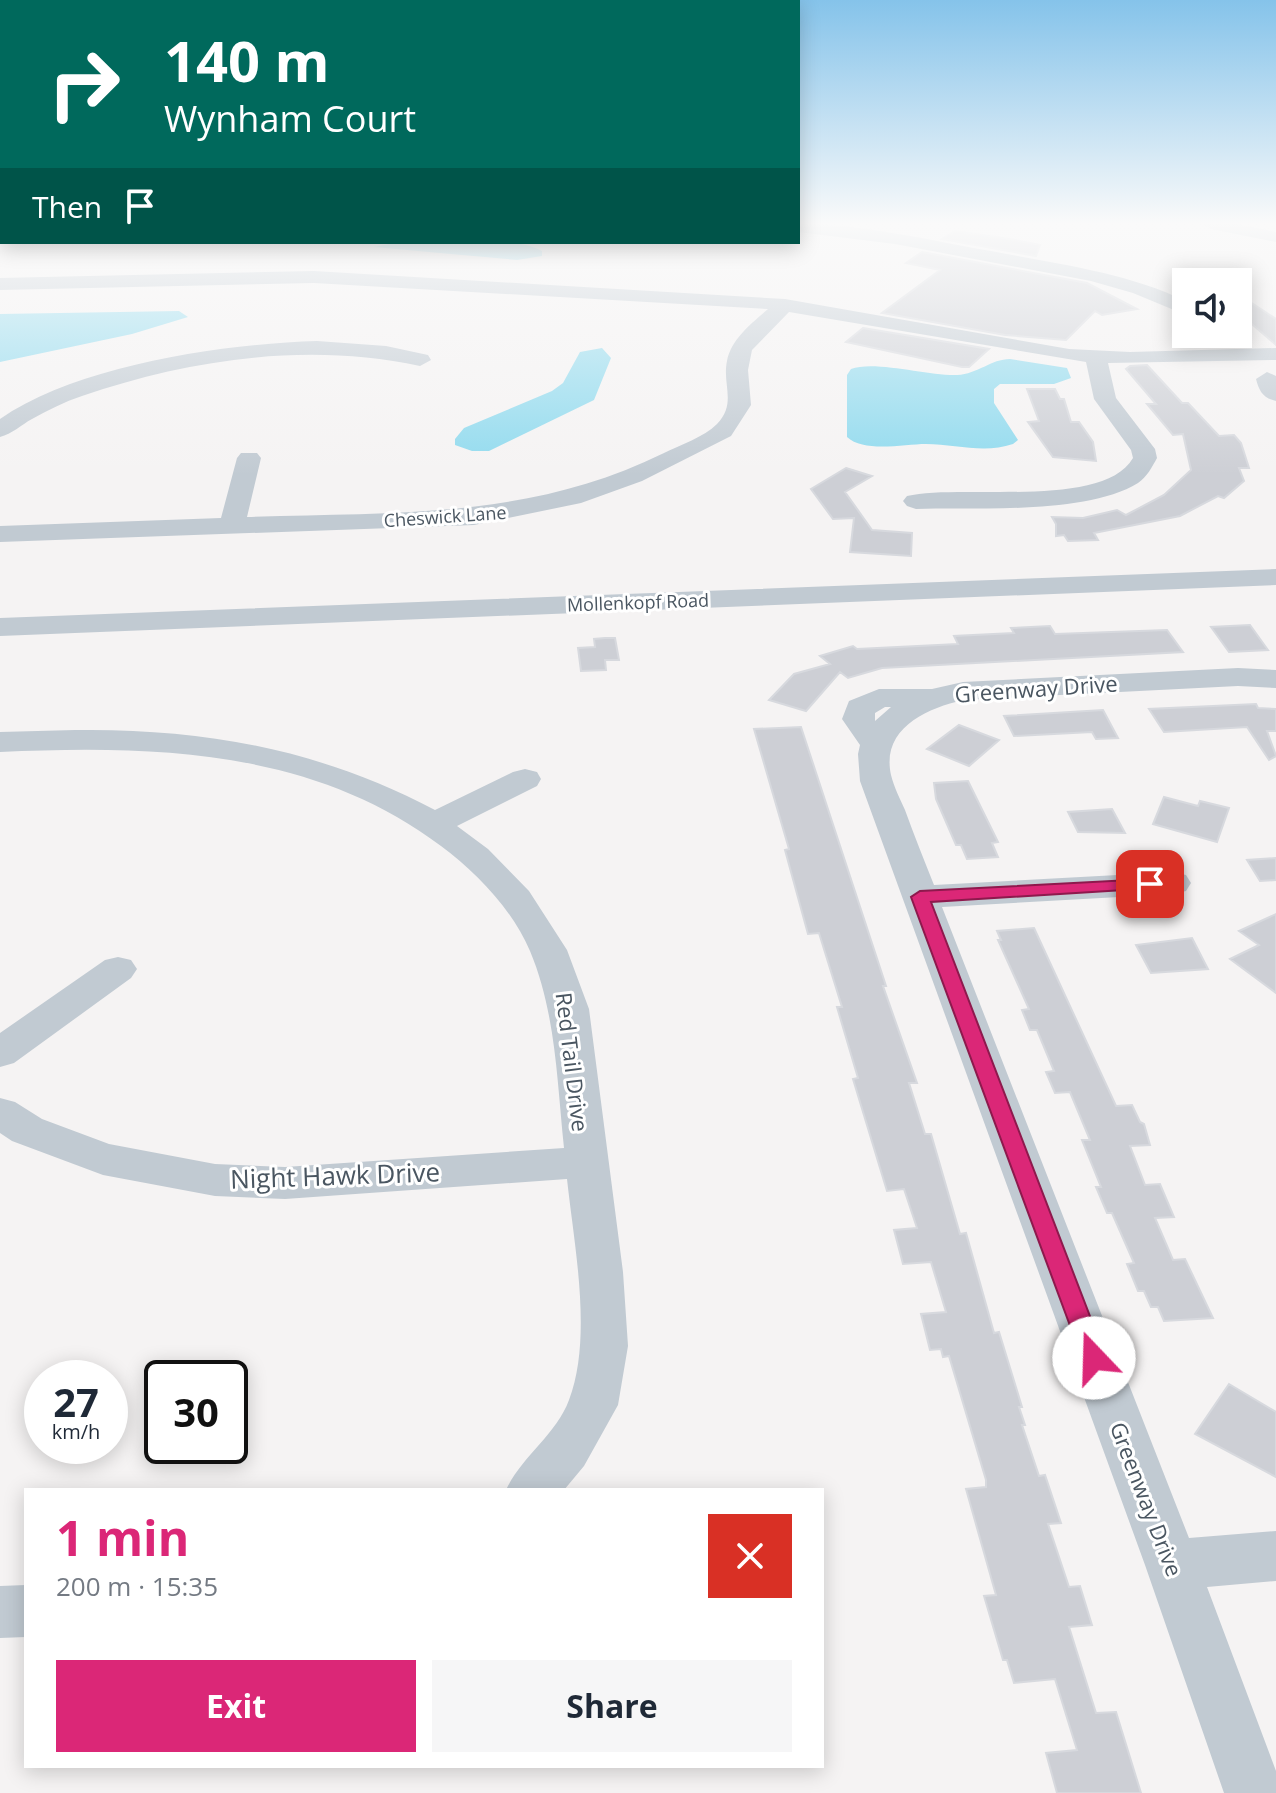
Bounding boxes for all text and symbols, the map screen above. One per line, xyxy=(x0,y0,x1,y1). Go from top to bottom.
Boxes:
text: 140 m xyxy=(164,22,330,98)
icon: right xyxy=(32,32,136,136)
text: Wynham Court xyxy=(164,94,416,143)
icon: arrive xyxy=(118,184,162,228)
text: Then xyxy=(32,186,102,227)
map controls xyxy=(1172,268,1252,348)
button: sound xyxy=(1172,268,1252,348)
street label: Cheswick Lane xyxy=(383,500,507,532)
street label: Mollenkopf Road xyxy=(567,588,709,616)
street label: Greenway Drive xyxy=(954,667,1118,709)
pin xyxy=(1116,850,1184,918)
icon: arrive xyxy=(1128,862,1172,906)
street label: Red Tail Drive xyxy=(550,991,596,1133)
street label: Night Hawk Drive xyxy=(229,1153,441,1197)
position arrow xyxy=(1052,1316,1136,1400)
speed limit sign: 30 xyxy=(144,1360,248,1464)
text: 27 xyxy=(53,1374,99,1429)
text: km/h xyxy=(52,1418,100,1445)
street label: Greenway Drive xyxy=(1104,1418,1190,1580)
text: 1 min xyxy=(56,1505,189,1570)
button: close xyxy=(708,1514,792,1598)
text: 200 m · 15:35 xyxy=(56,1568,218,1604)
button: Exit xyxy=(56,1660,416,1752)
button: Share xyxy=(432,1660,792,1752)

